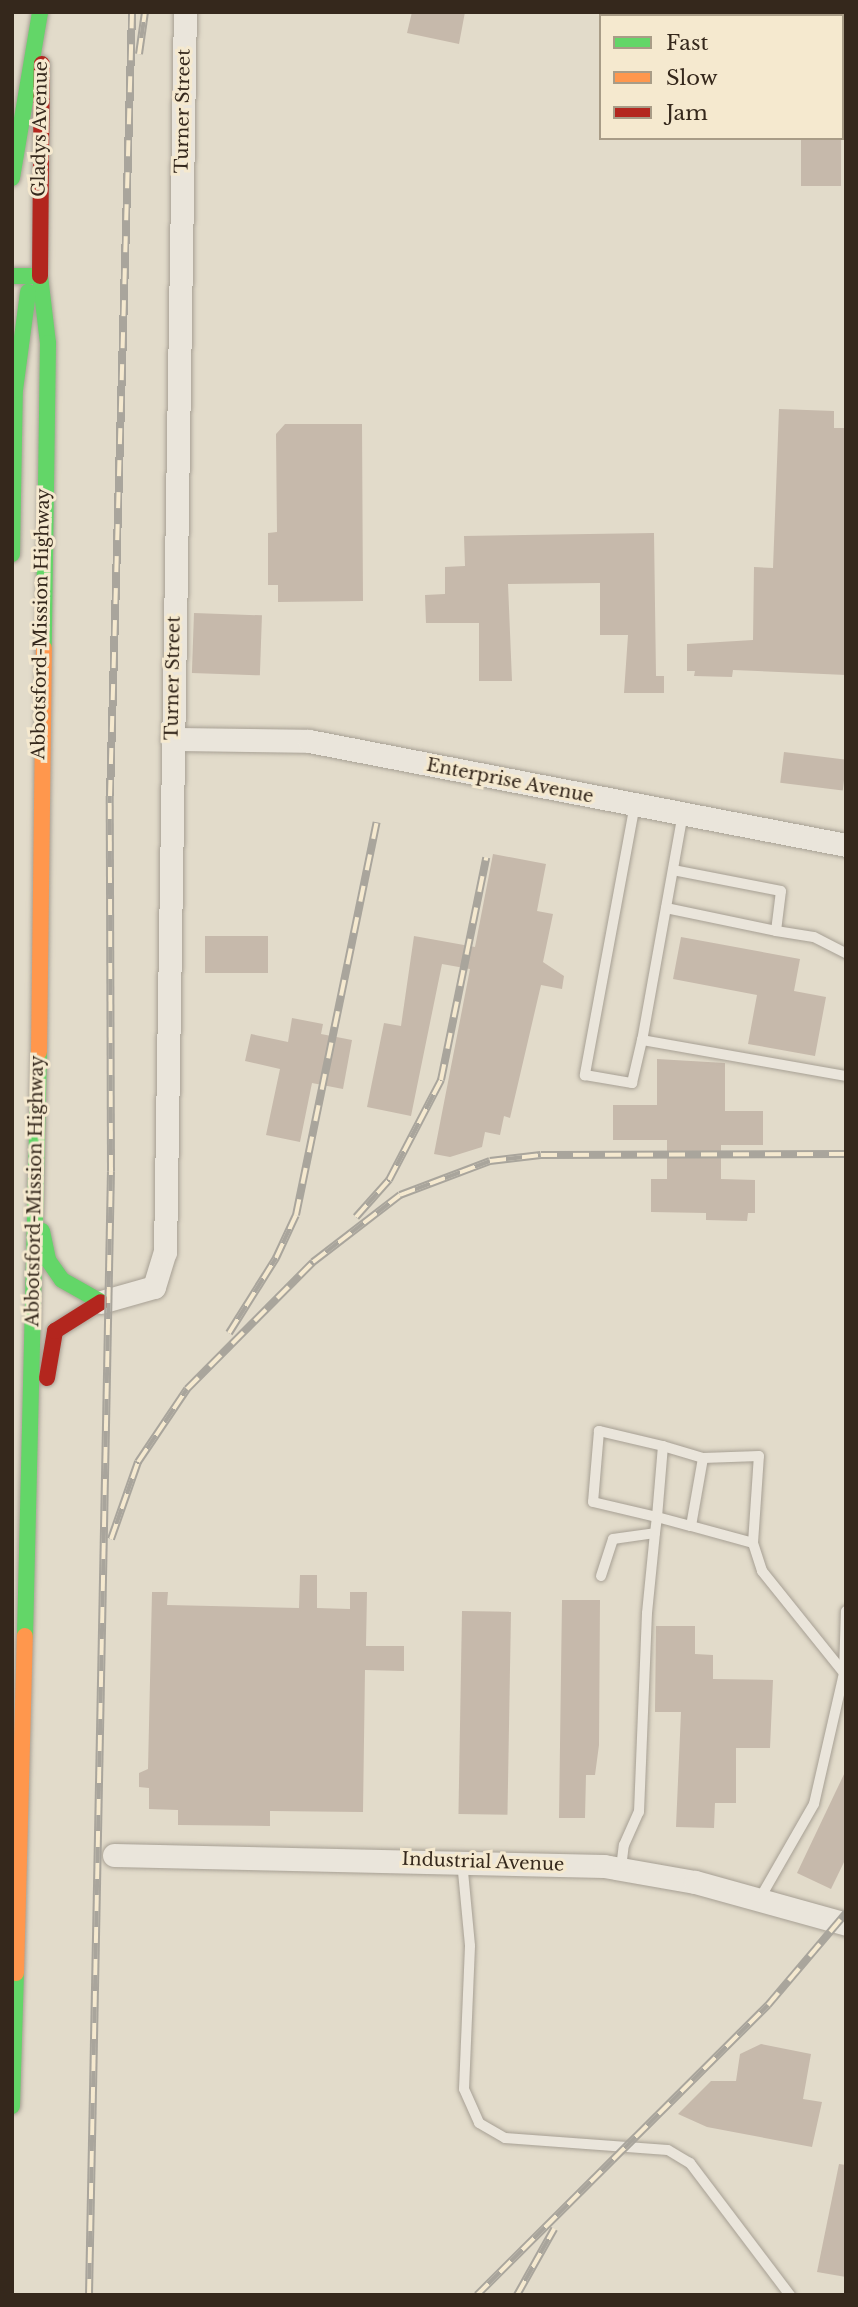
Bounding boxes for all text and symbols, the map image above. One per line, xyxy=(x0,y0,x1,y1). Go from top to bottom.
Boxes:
legend xyxy=(599,14,844,140)
text: Fast xyxy=(666,30,708,56)
street label: Turner Street xyxy=(171,48,195,174)
street label: Gladys Avenue xyxy=(28,61,52,197)
text: Slow xyxy=(666,65,718,91)
text: Jam xyxy=(666,100,708,126)
street label: Abbotsford-Mission Highway xyxy=(28,488,54,760)
street label: Turner Street xyxy=(161,615,185,741)
street label: Enterprise Avenue xyxy=(424,754,596,808)
street label: Abbotsford-Mission Highway xyxy=(22,1055,48,1327)
street label: Industrial Avenue xyxy=(401,1848,565,1876)

